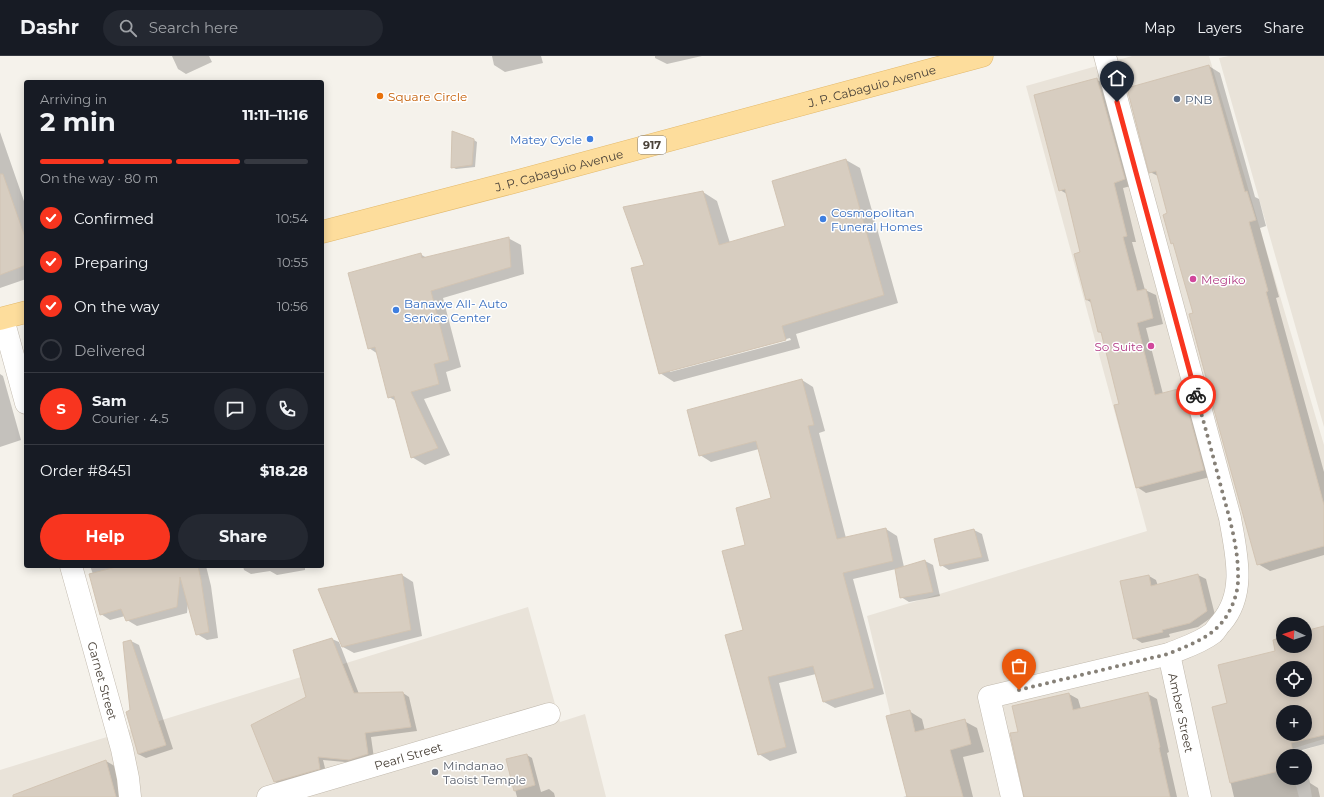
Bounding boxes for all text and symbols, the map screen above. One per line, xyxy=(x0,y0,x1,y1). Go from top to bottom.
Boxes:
search box xyxy=(103,10,383,46)
text: Dashr xyxy=(20,16,79,39)
icon: search xyxy=(117,17,139,39)
text: Search here xyxy=(149,18,238,37)
text: Map xyxy=(1144,19,1175,37)
text: Layers xyxy=(1197,19,1242,37)
text: Share xyxy=(1264,19,1304,37)
street label: J. P. Cabaguio Avenue xyxy=(805,61,937,110)
pin xyxy=(1100,61,1134,102)
icon: home xyxy=(1106,67,1128,89)
place label: Square Circle xyxy=(388,89,467,104)
text: Arriving in xyxy=(40,91,107,107)
marker: Square Circle xyxy=(375,91,385,101)
place label: PNB xyxy=(1185,92,1212,107)
marker: PNB xyxy=(1172,94,1182,104)
text: 11:11–11:16 xyxy=(242,105,308,124)
text: 2 min xyxy=(40,106,116,138)
place label: Matey Cycle xyxy=(510,132,582,147)
marker: Matey Cycle xyxy=(585,134,595,144)
road number: 917 xyxy=(638,136,666,154)
street label: J. P. Cabaguio Avenue xyxy=(492,145,625,194)
text: On the way · 80 m xyxy=(40,170,158,186)
place label: Cosmopolitan Funeral Homes xyxy=(831,205,923,234)
icon: check xyxy=(40,207,62,229)
text: Confirmed xyxy=(74,209,154,228)
text: 10:54 xyxy=(276,210,308,226)
marker: Cosmopolitan Funeral Homes xyxy=(818,214,828,224)
icon: check xyxy=(40,251,62,273)
text: Preparing xyxy=(74,253,149,272)
text: 10:55 xyxy=(277,254,308,270)
place label: Megiko xyxy=(1201,272,1246,287)
marker: Megiko xyxy=(1188,274,1198,284)
icon: check xyxy=(40,295,62,317)
place label: Banawe All- Auto Service Center xyxy=(404,296,507,325)
text: On the way xyxy=(74,297,159,316)
text: 10:56 xyxy=(277,298,308,314)
marker: Banawe All- Auto Service Center xyxy=(391,305,401,315)
place label: So Suite xyxy=(1094,339,1143,354)
text: Delivered xyxy=(74,341,146,360)
marker: So Suite xyxy=(1146,341,1156,351)
courier xyxy=(1176,375,1216,415)
icon: bike xyxy=(1185,384,1207,406)
button: chat xyxy=(214,388,256,430)
button: phone xyxy=(266,388,308,430)
text: Sam xyxy=(92,391,127,410)
text: S xyxy=(56,399,66,418)
text: Courier · 4.5 xyxy=(92,410,169,426)
text: Order #8451 xyxy=(40,461,131,480)
text: $18.28 xyxy=(260,461,308,480)
button: Help xyxy=(40,514,170,560)
button: Share xyxy=(178,514,308,560)
north arrow xyxy=(1276,617,1312,653)
map controls xyxy=(1276,617,1312,785)
street label: Garnet Street xyxy=(85,640,121,722)
pin xyxy=(1002,649,1036,690)
icon: bag xyxy=(1008,655,1030,677)
button: locate xyxy=(1276,661,1312,697)
street label: Amber Street xyxy=(1166,671,1198,754)
button: + xyxy=(1276,705,1312,741)
street label: Pearl Street xyxy=(372,738,444,773)
button: − xyxy=(1276,749,1312,785)
place label: Mindanao Taoist Temple xyxy=(443,758,526,787)
marker: Mindanao Taoist Temple xyxy=(430,767,440,777)

